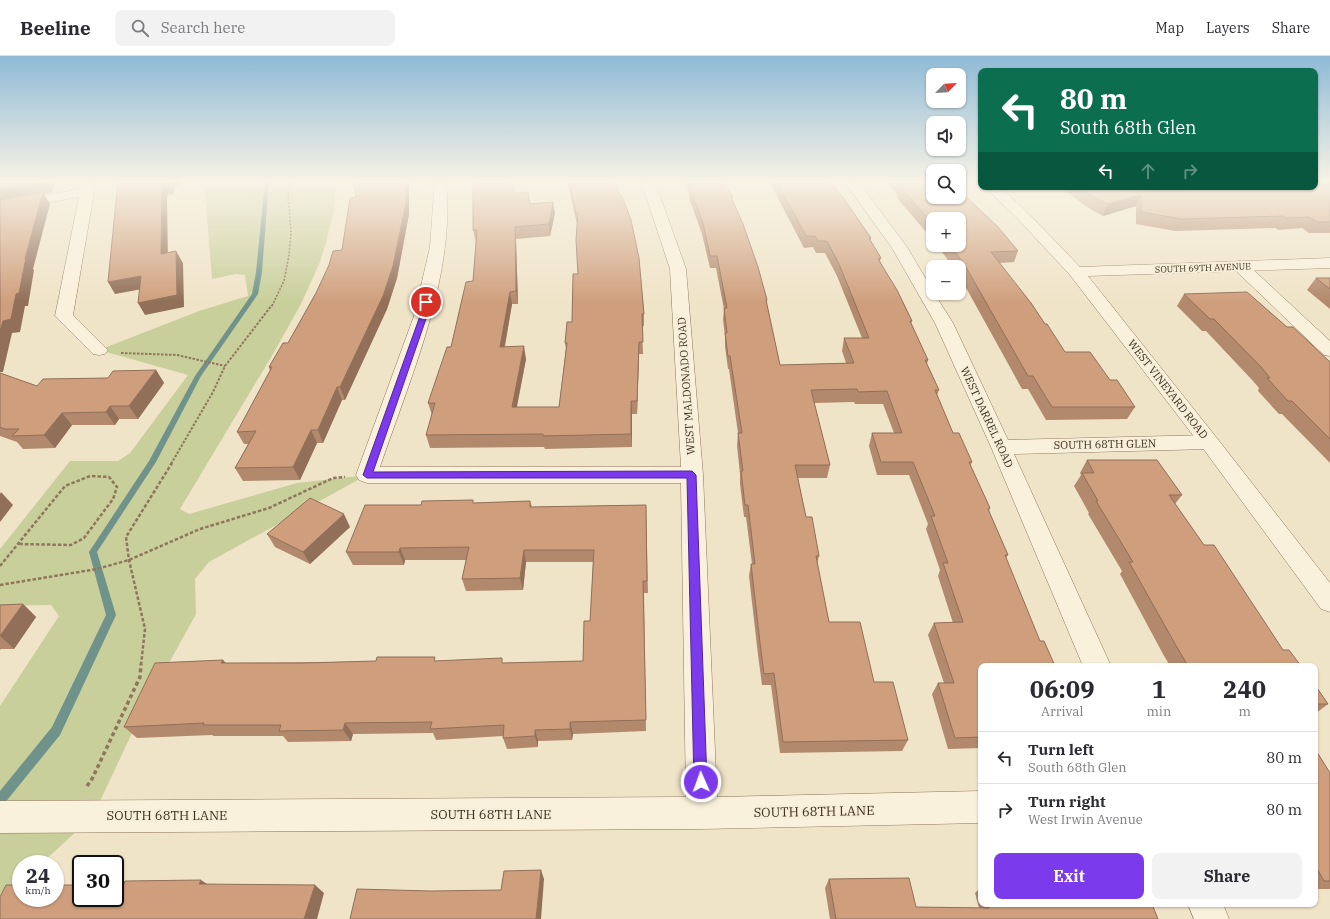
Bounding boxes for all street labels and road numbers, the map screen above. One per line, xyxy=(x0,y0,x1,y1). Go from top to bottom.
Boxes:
street label: SOUTH 69TH AVENUE xyxy=(1155,260,1251,275)
street label: WEST MALDONADO ROAD xyxy=(674,317,698,455)
street label: WEST VINEYARD ROAD xyxy=(1125,337,1211,442)
street label: WEST DARREL ROAD xyxy=(957,364,1017,470)
street label: SOUTH 68TH GLEN xyxy=(1054,436,1157,452)
street label: SOUTH 68TH LANE xyxy=(753,802,875,821)
street label: SOUTH 68TH LANE xyxy=(431,806,551,823)
street label: SOUTH 68TH LANE xyxy=(107,807,227,824)

